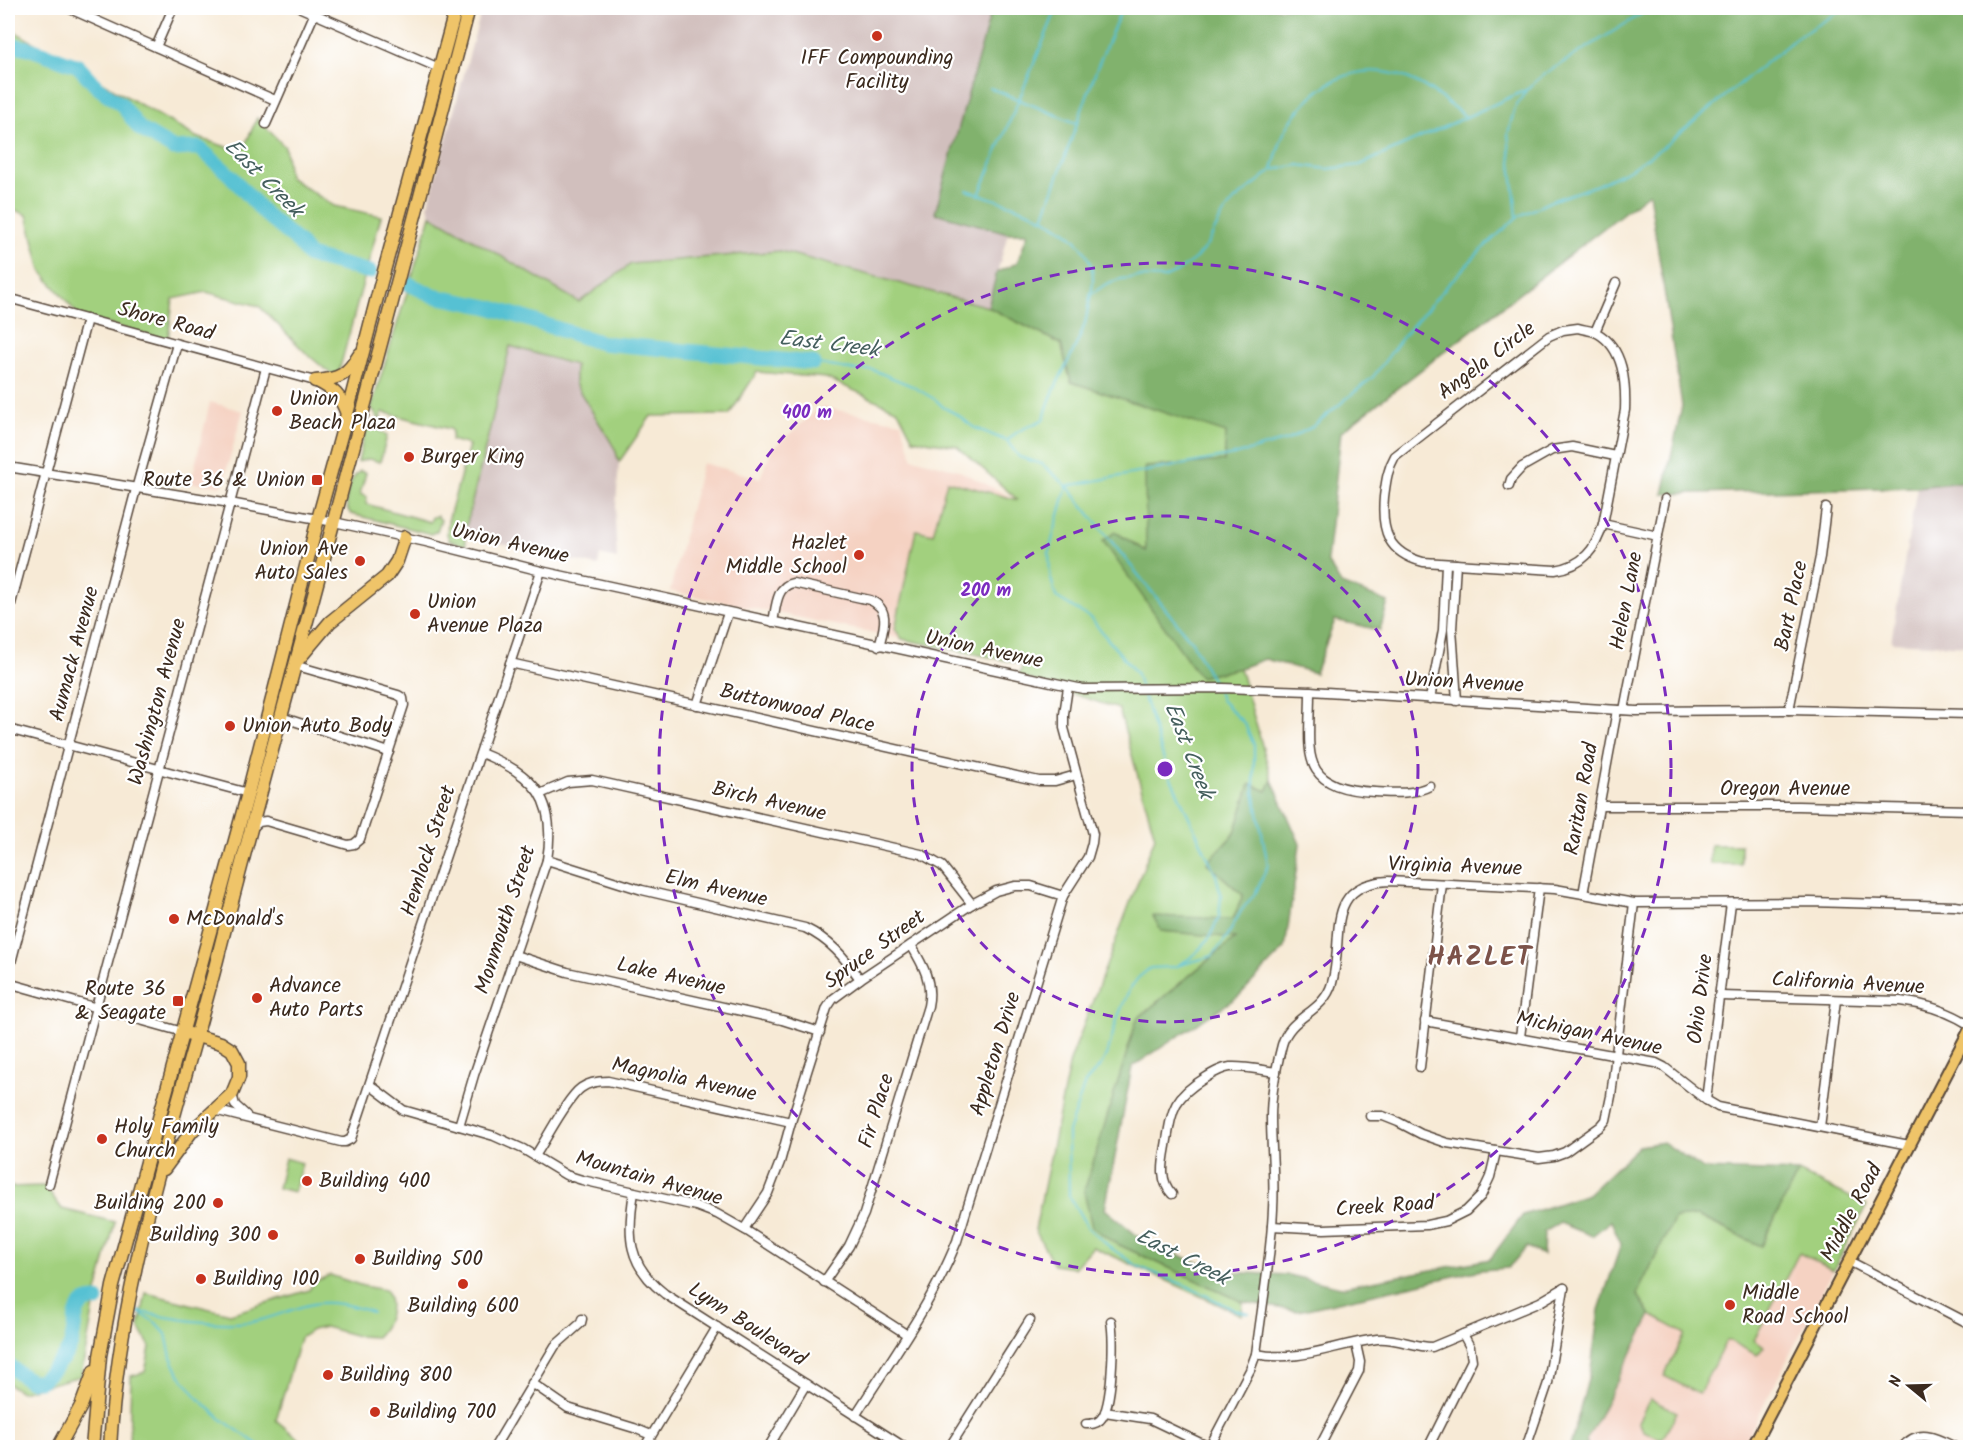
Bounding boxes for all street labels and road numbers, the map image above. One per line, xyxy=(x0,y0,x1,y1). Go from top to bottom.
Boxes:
street label: Shore Road xyxy=(114,293,219,351)
street label: Angela Circle xyxy=(1431,313,1543,409)
street label: Union Avenue xyxy=(448,514,573,574)
street label: Helen Lane xyxy=(1601,548,1653,653)
street label: Bart Place xyxy=(1766,557,1818,654)
street label: Aumack Avenue xyxy=(41,582,109,725)
street label: Washington Avenue xyxy=(120,614,196,789)
street label: Union Avenue xyxy=(922,621,1047,679)
street label: Union Avenue xyxy=(1403,663,1525,703)
street label: Buttonwood Place xyxy=(716,675,878,743)
street label: Raritan Road xyxy=(1556,740,1608,858)
street label: Birch Avenue xyxy=(709,773,830,831)
street label: Oregon Avenue xyxy=(1720,773,1851,806)
street label: Hemlock Street xyxy=(392,781,466,921)
street label: Monmouth Street xyxy=(466,841,546,999)
street label: Virginia Avenue xyxy=(1387,848,1523,886)
street label: Elm Avenue xyxy=(661,861,771,917)
street label: Spruce Street xyxy=(817,901,933,998)
street label: Lake Avenue xyxy=(613,948,729,1006)
street label: Ohio Drive xyxy=(1679,951,1723,1046)
street label: California Avenue xyxy=(1771,964,1926,1005)
street label: Appleton Drive xyxy=(961,987,1031,1120)
street label: Michigan Avenue xyxy=(1513,1002,1666,1066)
street label: Magnolia Avenue xyxy=(609,1049,760,1112)
street label: Fir Place xyxy=(850,1069,904,1152)
street label: Mountain Avenue xyxy=(571,1142,727,1216)
street label: Middle Road xyxy=(1812,1157,1892,1268)
street label: Creek Road xyxy=(1335,1187,1436,1227)
street label: Lynn Boulevard xyxy=(681,1274,813,1376)

